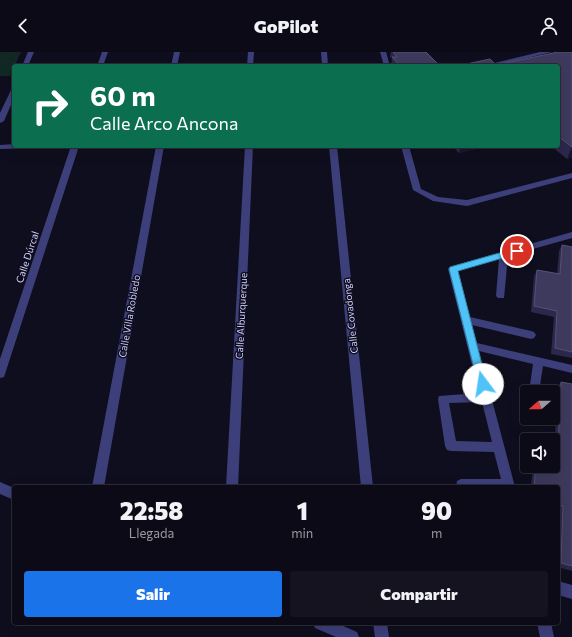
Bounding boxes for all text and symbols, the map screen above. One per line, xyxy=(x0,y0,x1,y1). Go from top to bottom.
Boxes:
icon: back xyxy=(12,15,34,37)
text: GoPilot xyxy=(254,15,318,37)
icon: person xyxy=(538,15,560,37)
text: 60 m xyxy=(90,78,156,112)
icon: right xyxy=(24,80,76,132)
text: Calle Arco Ancona xyxy=(90,112,238,134)
street label: Calle Dúrcal xyxy=(13,230,41,284)
pin xyxy=(500,234,534,268)
icon: arrive xyxy=(506,240,528,262)
street label: Calle Alburquerque xyxy=(233,273,249,359)
street label: Calle Villa Robledo xyxy=(116,274,142,358)
street label: Calle Covadonga xyxy=(340,278,360,354)
position arrow xyxy=(462,363,504,405)
north arrow xyxy=(520,385,560,425)
map controls xyxy=(520,385,560,473)
button: sound xyxy=(520,433,560,473)
text: 22:58 xyxy=(120,496,183,525)
text: 1 xyxy=(297,496,308,525)
text: 90 xyxy=(421,496,452,525)
text: Llegada xyxy=(129,525,174,541)
text: min xyxy=(291,525,313,541)
text: m xyxy=(431,525,442,541)
button: Salir xyxy=(24,571,282,617)
button: Compartir xyxy=(290,571,548,617)

